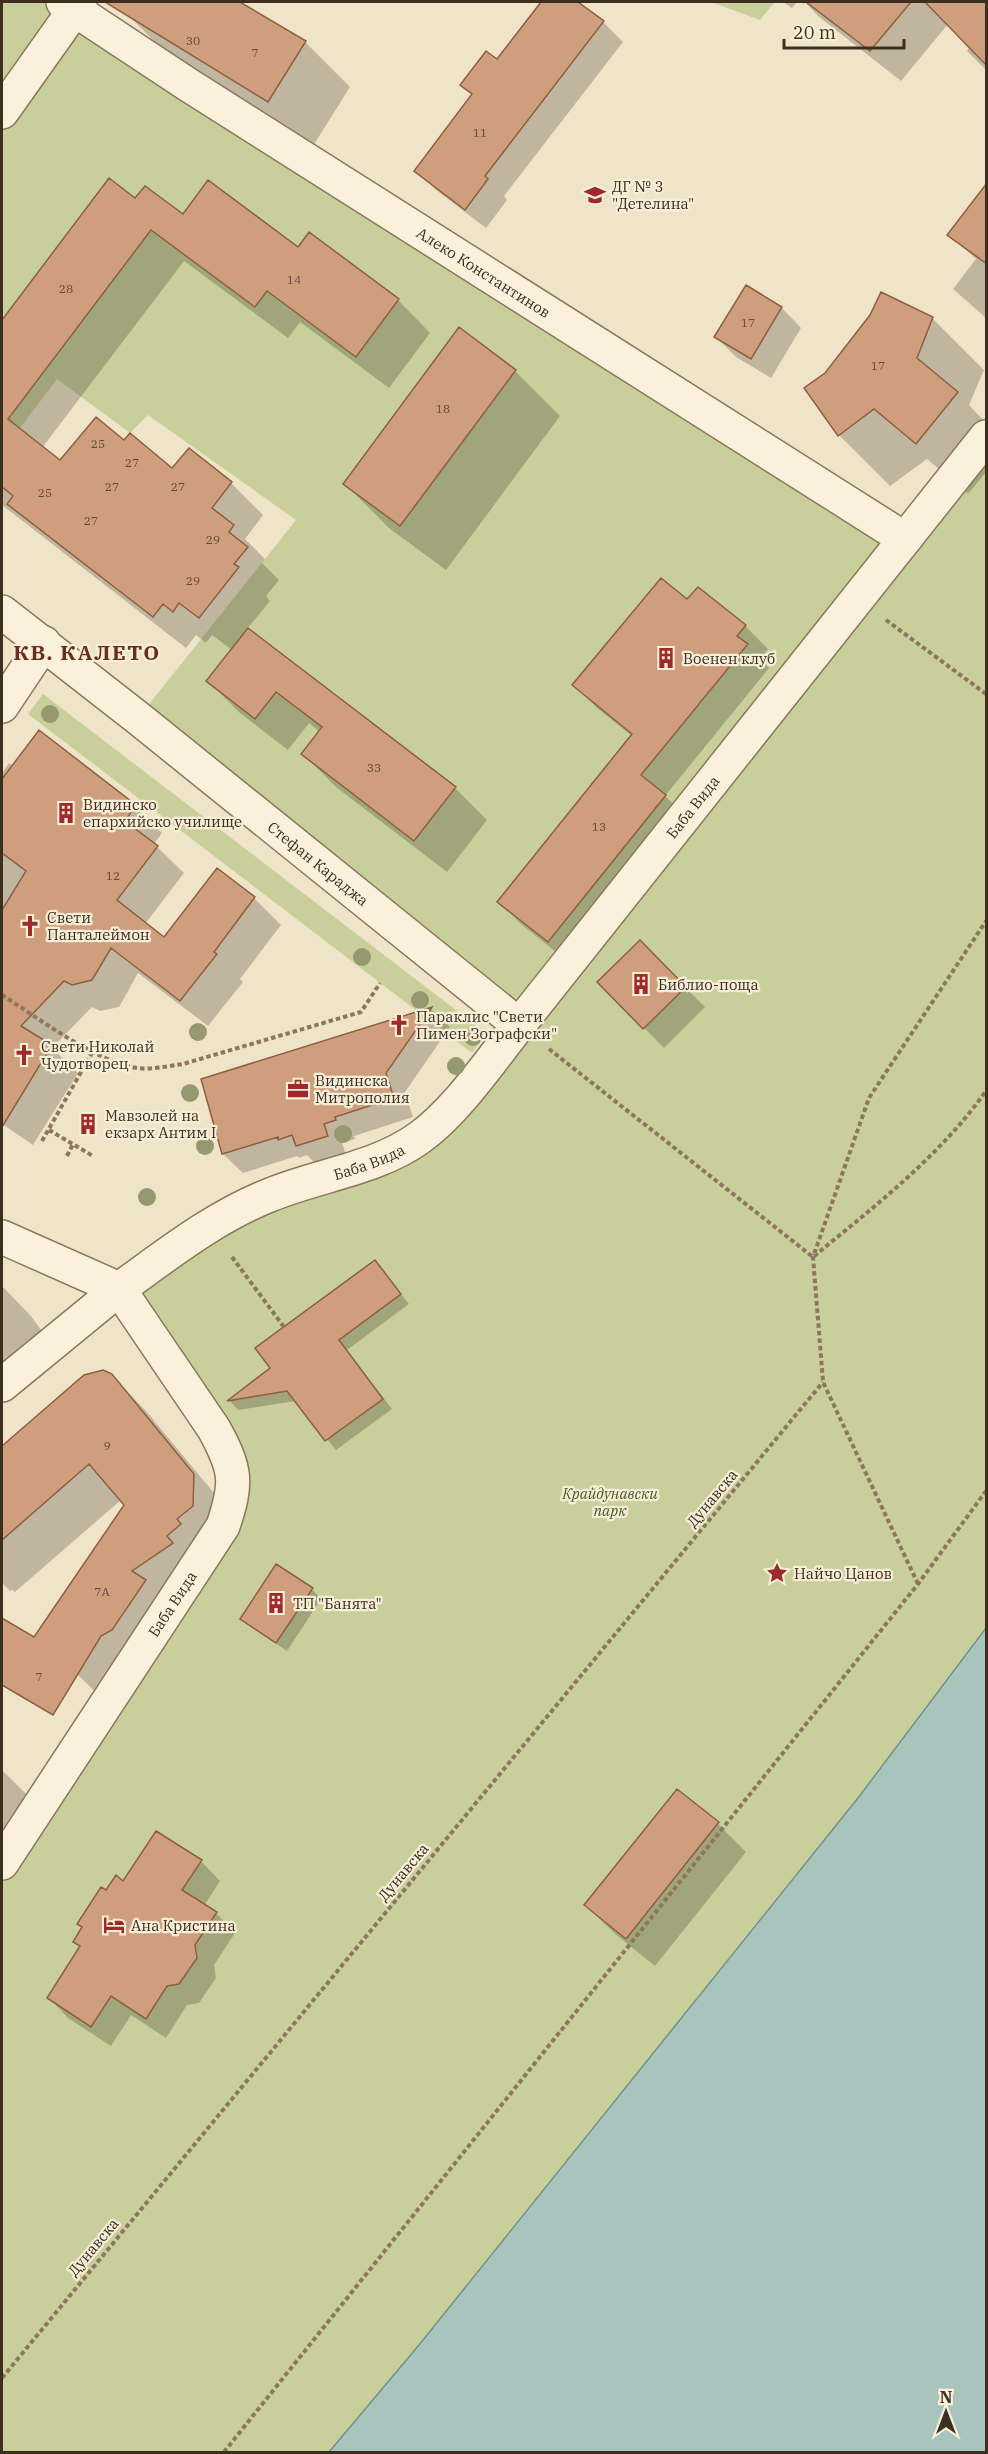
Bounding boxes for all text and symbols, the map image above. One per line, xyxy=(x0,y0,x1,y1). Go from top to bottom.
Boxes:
scale bar xyxy=(784,12,904,50)
text: 20 m xyxy=(793,21,836,44)
house number: 30 xyxy=(186,33,200,48)
house number: 7 xyxy=(251,45,259,60)
house number: 11 xyxy=(473,125,487,140)
place label: ДГ № 3 "Детелина" xyxy=(612,177,694,213)
school or university icon: ДГ № 3 "Детелина" xyxy=(583,183,607,207)
street label: Алеко Константинов xyxy=(413,223,554,321)
house number: 14 xyxy=(287,272,301,287)
house number: 28 xyxy=(59,281,73,296)
house number: 17 xyxy=(741,315,755,330)
house number: 17 xyxy=(871,358,885,373)
house number: 18 xyxy=(436,401,450,416)
house number: 25 xyxy=(91,436,105,451)
house number: 27 xyxy=(125,455,139,470)
house number: 27 xyxy=(105,479,119,494)
house number: 27 xyxy=(171,479,185,494)
house number: 25 xyxy=(38,485,52,500)
house number: 27 xyxy=(84,513,98,528)
house number: 29 xyxy=(206,532,220,547)
house number: 29 xyxy=(186,573,200,588)
district label: КВ. КАЛЕТО xyxy=(13,638,161,666)
building icon: Военен клуб xyxy=(654,646,678,670)
place label: Военен клуб xyxy=(683,649,775,668)
house number: 33 xyxy=(367,760,381,775)
street label: Баба Вида xyxy=(662,771,723,842)
place label: Видинско епархийско училище xyxy=(83,795,242,831)
building icon: Видинско епархийско училище xyxy=(54,801,78,825)
street label: Стефан Караджа xyxy=(264,817,373,910)
house number: 13 xyxy=(592,819,606,834)
house number: 12 xyxy=(106,868,120,883)
place label: Свети Панталеймон xyxy=(47,908,150,944)
church icon: Свети Панталеймон xyxy=(18,914,42,938)
building icon: Библио-поща xyxy=(629,972,653,996)
place label: Библио-поща xyxy=(658,975,759,994)
place label: Параклис "Свети Пимен Зографски" xyxy=(416,1007,557,1043)
church icon: Параклис "Свети Пимен Зографски" xyxy=(387,1013,411,1037)
place label: Свети Николай Чудотворец xyxy=(41,1037,154,1073)
church icon: Свети Николай Чудотворец xyxy=(12,1043,36,1067)
place label: Видинска Митрополия xyxy=(315,1071,410,1107)
office icon: Видинска Митрополия xyxy=(286,1077,310,1101)
place label: Мавзолей на екзарх Антим I xyxy=(105,1106,216,1142)
building icon: Мавзолей на екзарх Антим I xyxy=(76,1112,100,1136)
street label: Баба Вида xyxy=(331,1139,408,1184)
house number: 9 xyxy=(103,1438,111,1453)
street label: Дунавска xyxy=(682,1465,742,1531)
park label: Крайдунавски парк xyxy=(561,1484,658,1520)
place icon: Найчо Цанов xyxy=(765,1561,789,1585)
place label: Найчо Цанов xyxy=(794,1564,892,1583)
street label: Баба Вида xyxy=(144,1567,200,1640)
house number: 7А xyxy=(94,1584,110,1599)
building icon: ТП "Банята" xyxy=(264,1591,288,1615)
place label: ТП "Банята" xyxy=(293,1594,382,1613)
house number: 7 xyxy=(35,1669,43,1684)
street label: Дунавска xyxy=(373,1839,433,1905)
hotel icon: Ана Кристина xyxy=(102,1913,126,1937)
place label: Ана Кристина xyxy=(131,1916,236,1935)
street label: Дунавска xyxy=(63,2214,123,2280)
north arrow xyxy=(916,2382,976,2442)
text: N xyxy=(940,2387,952,2407)

